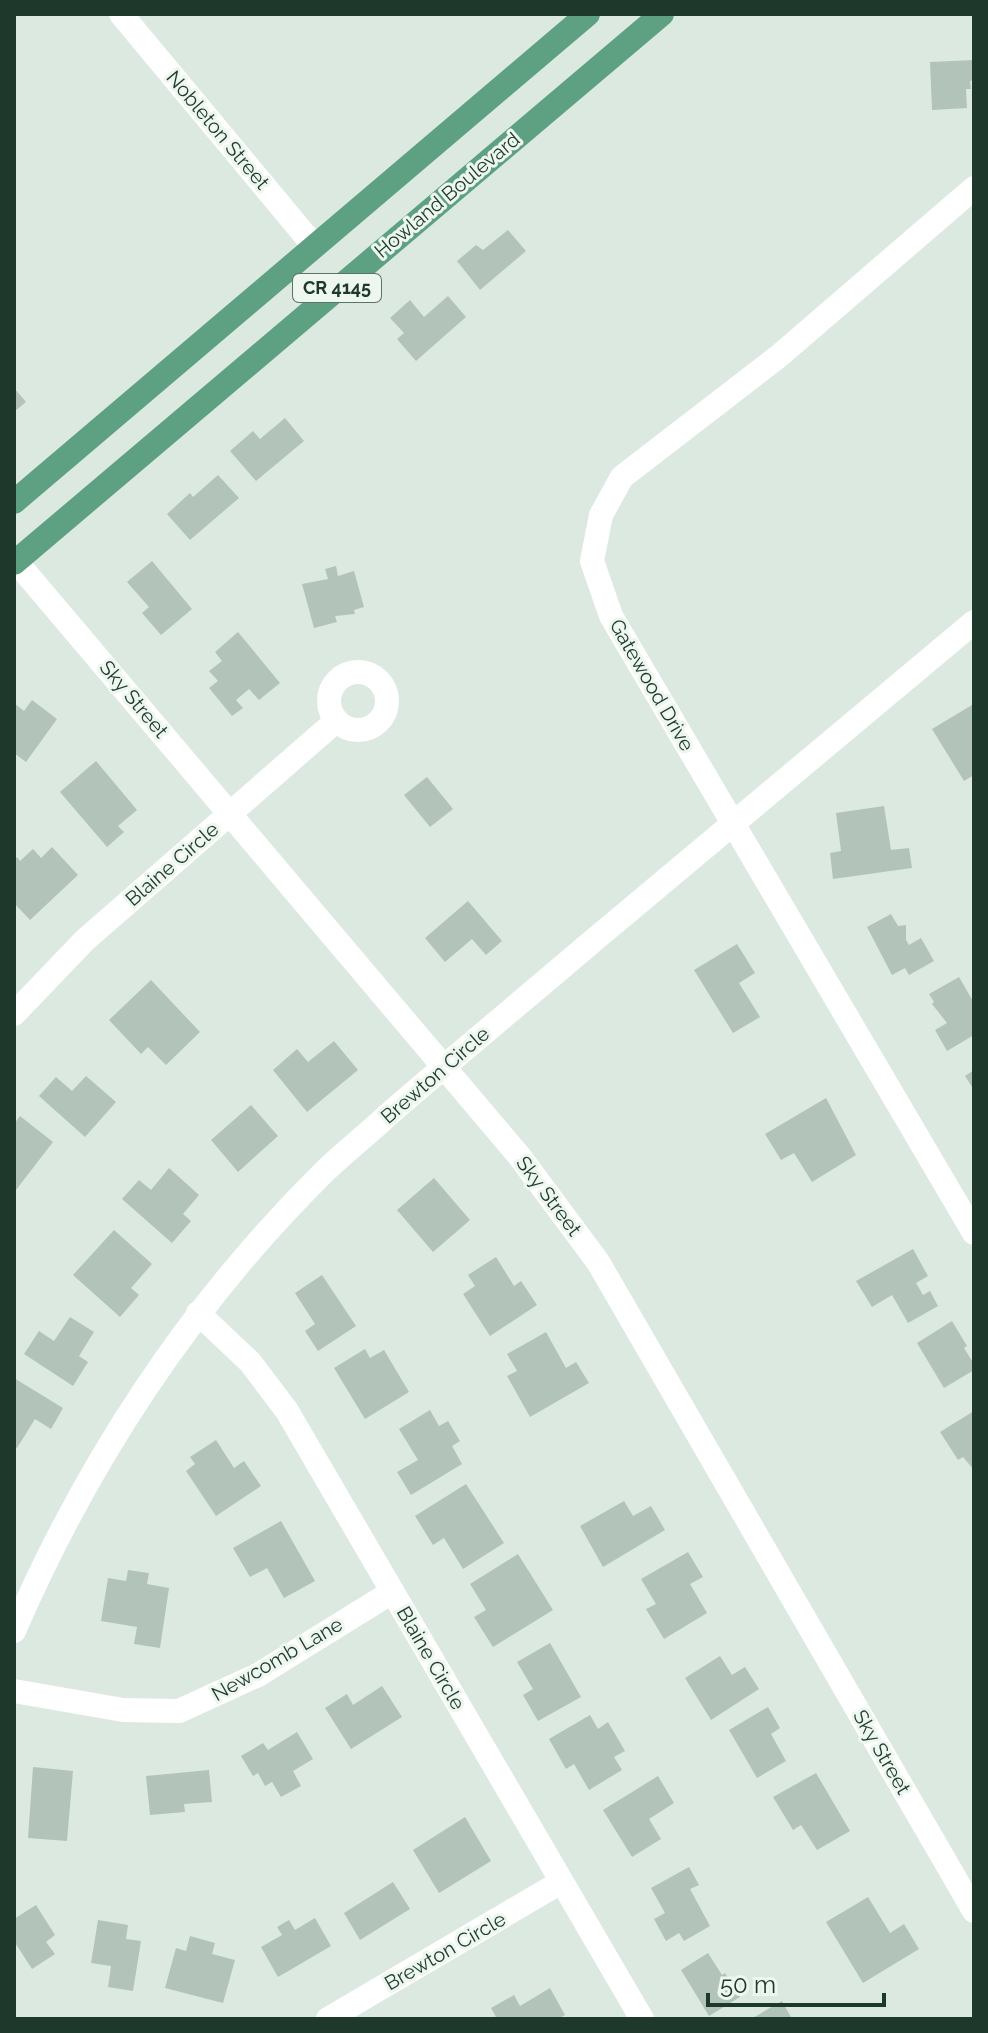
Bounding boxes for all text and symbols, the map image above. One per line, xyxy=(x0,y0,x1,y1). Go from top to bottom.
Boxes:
street label: Nobleton Street xyxy=(161,66,275,194)
street label: Howland Boulevard xyxy=(369,127,525,263)
road number: CR 4145 xyxy=(293,274,381,302)
street label: Gatewood Drive xyxy=(605,615,700,755)
street label: Sky Street xyxy=(95,655,173,743)
street label: Blaine Circle xyxy=(121,817,224,911)
street label: Brewton Circle xyxy=(376,1021,494,1129)
street label: Sky Street xyxy=(511,1151,587,1241)
street label: Blaine Circle xyxy=(392,1602,470,1714)
street label: Newcomb Lane xyxy=(207,1612,347,1706)
street label: Sky Street xyxy=(848,1705,916,1799)
street label: Brewton Circle xyxy=(380,1907,510,1995)
scale bar xyxy=(708,1957,884,2007)
text: 50 m xyxy=(720,1970,776,1999)

